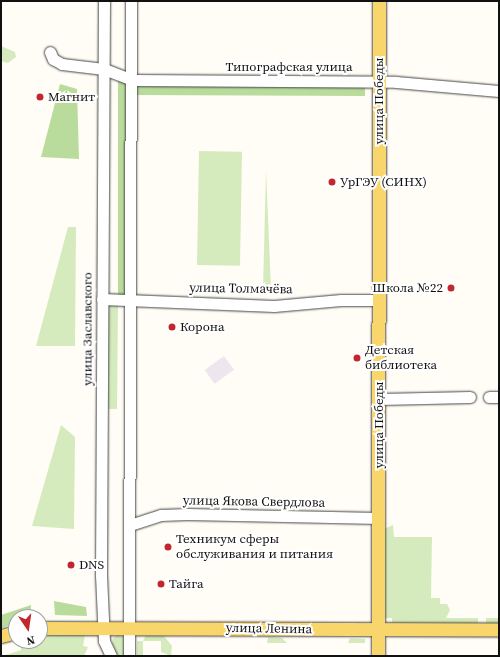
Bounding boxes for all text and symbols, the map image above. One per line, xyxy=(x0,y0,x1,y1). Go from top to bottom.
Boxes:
street label: улица Победы xyxy=(371,57,387,145)
street label: Типографская улица xyxy=(225,59,353,75)
place label: Магнит xyxy=(48,89,95,105)
marker: Магнит xyxy=(35,92,45,102)
place label: УрГЭУ (СИНХ) xyxy=(340,174,427,190)
marker: УрГЭУ (СИНХ) xyxy=(327,177,337,187)
street label: улица Заславского xyxy=(80,272,96,386)
street label: улица Толмачёва xyxy=(189,280,293,298)
place label: Школа №22 xyxy=(372,280,443,296)
marker: Школа №22 xyxy=(446,283,456,293)
place label: Корона xyxy=(180,319,225,335)
marker: Корона xyxy=(167,322,177,332)
place label: Детская библиотека xyxy=(365,343,437,374)
marker: Детская библиотека xyxy=(352,353,362,363)
street label: улица Победы xyxy=(371,381,387,469)
street label: улица Якова Свердлова xyxy=(183,493,325,511)
place label: Техникум сферы обслуживания и питания xyxy=(176,532,333,563)
marker: Техникум сферы обслуживания и питания xyxy=(163,542,173,552)
place label: DNS xyxy=(79,557,104,573)
marker: DNS xyxy=(66,560,76,570)
place label: Тайга xyxy=(169,576,204,592)
marker: Тайга xyxy=(156,579,166,589)
north arrow xyxy=(8,609,48,649)
street label: улица Ленина xyxy=(226,620,312,638)
text: N xyxy=(25,632,36,648)

